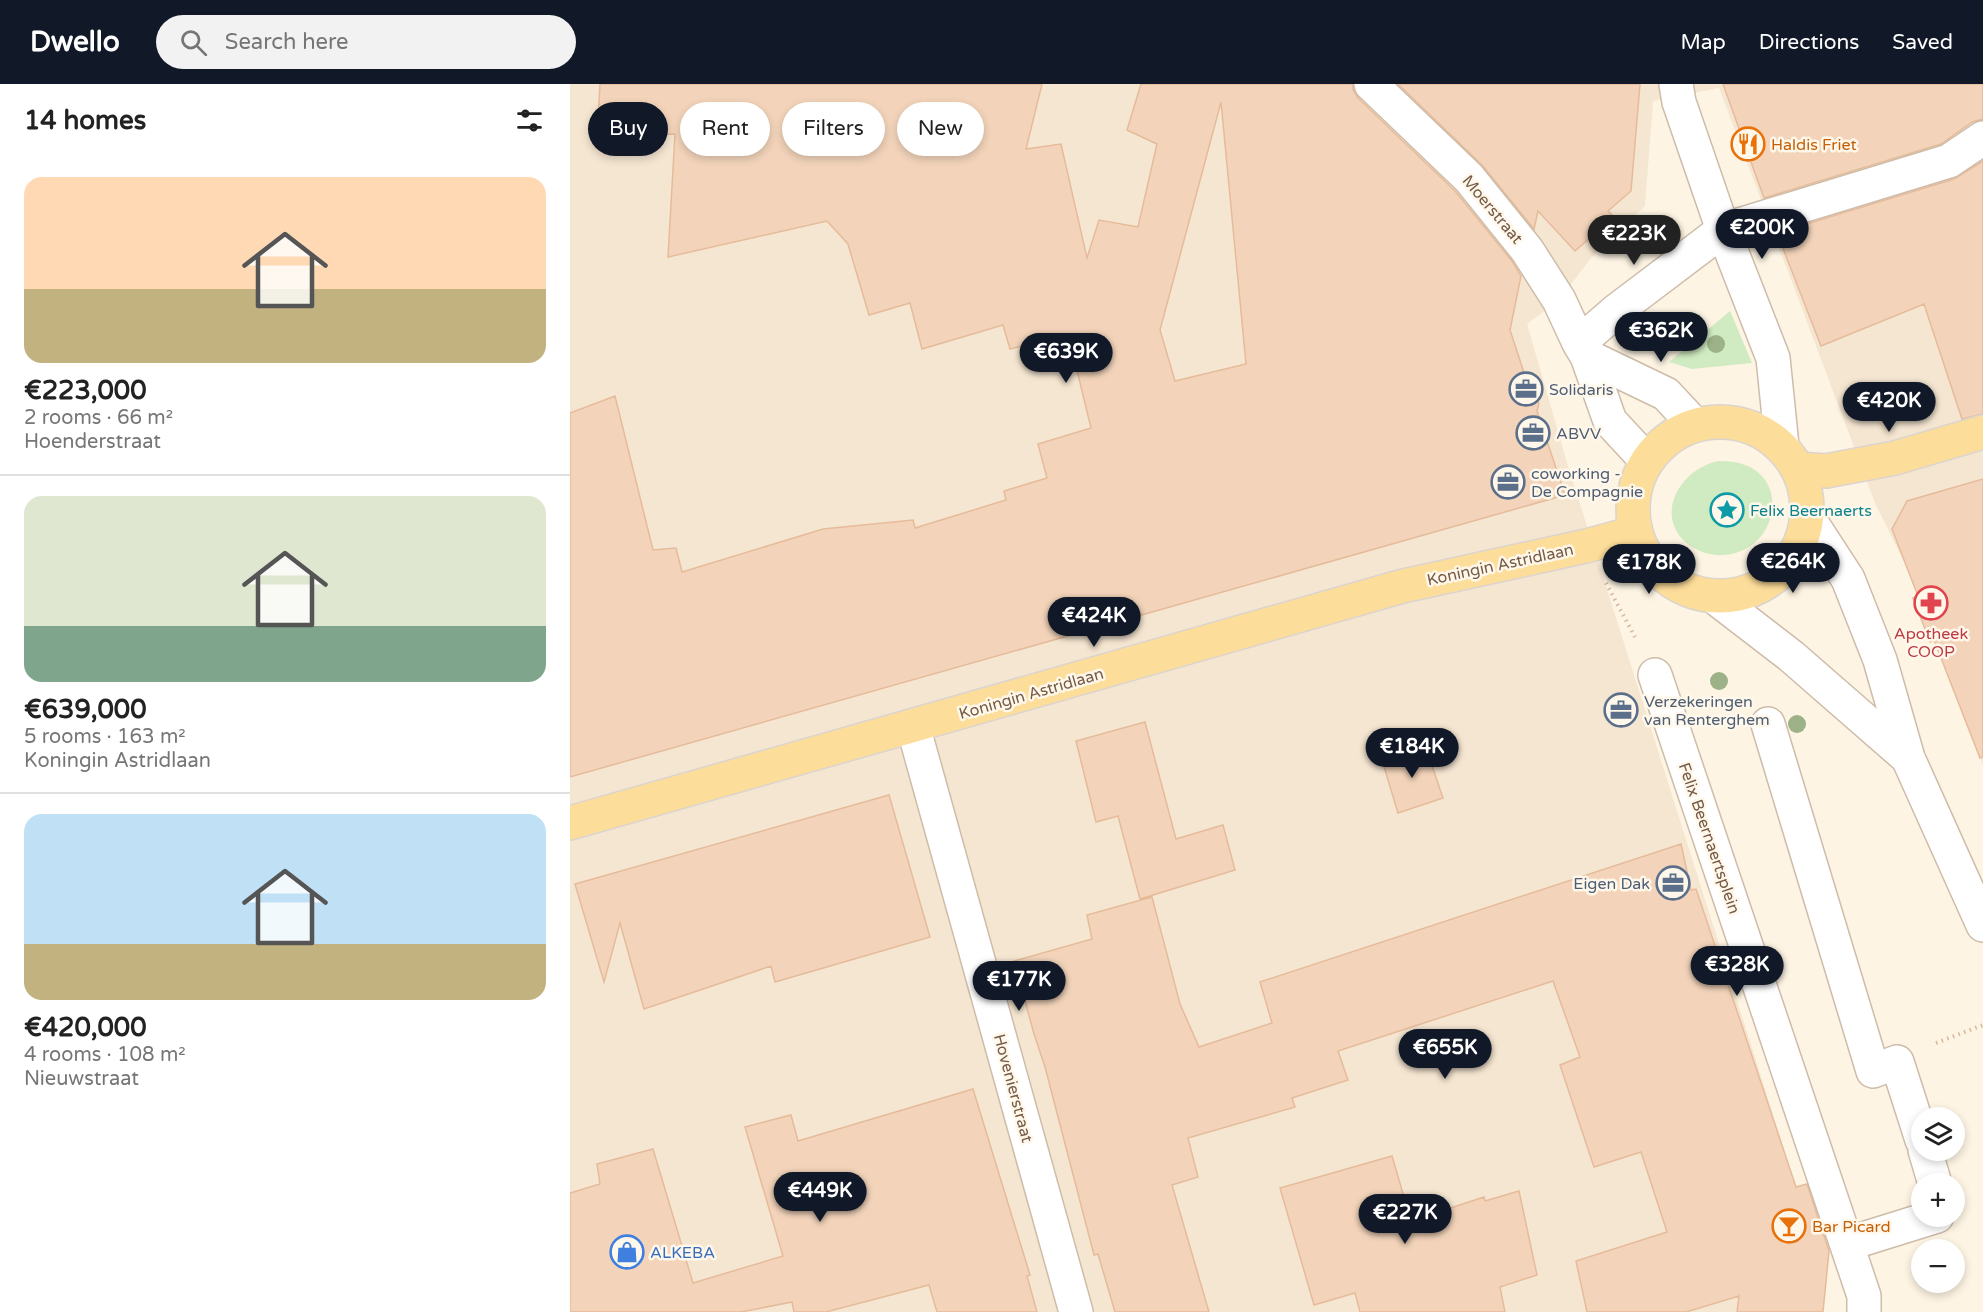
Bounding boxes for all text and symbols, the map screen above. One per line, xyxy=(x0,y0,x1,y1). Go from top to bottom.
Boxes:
search box xyxy=(156,15,576,69)
text: Dwello xyxy=(30,25,120,59)
icon: search xyxy=(177,26,210,59)
text: Search here xyxy=(225,29,349,55)
text: Map xyxy=(1680,30,1726,55)
text: Directions xyxy=(1759,30,1859,55)
text: Saved xyxy=(1892,30,1953,55)
chip: Buy xyxy=(588,102,668,156)
chip: Rent xyxy=(680,102,770,156)
chip: Filters xyxy=(782,102,885,156)
chip: New xyxy=(897,102,984,156)
icon: filters xyxy=(513,104,546,137)
text: 14 homes xyxy=(24,105,146,136)
restaurant icon: Haldis Friet xyxy=(1730,126,1766,162)
place label: Haldis Friet xyxy=(1771,135,1857,155)
street label: Moerstraat xyxy=(1458,171,1527,248)
pin: €200K xyxy=(1720,209,1804,260)
pin: €223K xyxy=(1592,215,1676,266)
icon: home xyxy=(231,216,339,324)
text: €200K xyxy=(1730,216,1794,240)
text: €223K xyxy=(1602,222,1666,246)
pin: €362K xyxy=(1619,312,1703,363)
text: €362K xyxy=(1629,319,1693,343)
pin: €639K xyxy=(1024,333,1108,384)
text: €639K xyxy=(1034,340,1098,364)
office icon: Solidaris xyxy=(1508,371,1544,407)
text: €223,000 xyxy=(24,375,146,406)
place label: Solidaris xyxy=(1549,380,1613,400)
pin: €420K xyxy=(1847,382,1931,433)
text: €420K xyxy=(1857,389,1921,413)
text: 2 rooms · 66 m² xyxy=(24,406,173,430)
office icon: ABVV xyxy=(1515,415,1551,451)
place label: ABVV xyxy=(1556,424,1601,444)
text: Hoenderstraat xyxy=(24,430,161,454)
office icon: coworking - De Compagnie xyxy=(1490,464,1526,500)
place label: coworking - De Compagnie xyxy=(1531,464,1643,502)
place icon: Felix Beernaerts xyxy=(1709,492,1745,528)
place label: Felix Beernaerts xyxy=(1750,501,1872,521)
icon: home xyxy=(231,535,339,643)
street label: Koningin Astridlaan xyxy=(1425,540,1575,590)
pin: €264K xyxy=(1751,543,1835,594)
pin: €178K xyxy=(1607,544,1691,595)
text: €264K xyxy=(1761,550,1825,574)
text: €178K xyxy=(1617,551,1681,575)
pharmacy icon: Apotheek COOP xyxy=(1913,585,1949,621)
pin: €424K xyxy=(1052,597,1136,648)
text: €424K xyxy=(1062,604,1126,628)
place label: Apotheek COOP xyxy=(1894,624,1968,662)
street label: Koningin Astridlaan xyxy=(957,664,1106,724)
office icon: Verzekeringen van Renterghem xyxy=(1603,692,1639,728)
place label: Verzekeringen van Renterghem xyxy=(1644,692,1770,730)
text: €639,000 xyxy=(24,694,146,725)
text: 5 rooms · 163 m² xyxy=(24,725,186,749)
pin: €184K xyxy=(1370,728,1454,779)
text: €184K xyxy=(1380,735,1444,759)
text: Koningin Astridlaan xyxy=(24,749,211,773)
street label: Felix Beernaertsplein xyxy=(1674,760,1744,917)
icon: home xyxy=(231,853,339,961)
office icon: Eigen Dak xyxy=(1655,865,1691,901)
place label: Eigen Dak xyxy=(1573,874,1650,894)
pin: €328K xyxy=(1695,946,1779,997)
text: €328K xyxy=(1705,953,1769,977)
pin: €177K xyxy=(977,961,1061,1012)
text: €177K xyxy=(987,968,1051,992)
text: €420,000 xyxy=(24,1012,146,1043)
pin: €655K xyxy=(1403,1029,1487,1080)
street label: Hovenierstraat xyxy=(989,1032,1037,1145)
text: €655K xyxy=(1413,1036,1477,1060)
text: 4 rooms · 108 m² xyxy=(24,1043,186,1067)
text: Nieuwstraat xyxy=(24,1067,139,1091)
map controls xyxy=(1911,1107,1965,1293)
button: layers xyxy=(1911,1107,1965,1161)
pin: €449K xyxy=(778,1172,862,1223)
button: + xyxy=(1911,1173,1965,1227)
text: €449K xyxy=(788,1179,852,1203)
pin: €227K xyxy=(1363,1194,1447,1245)
text: €227K xyxy=(1373,1201,1437,1225)
bar icon: Bar Picard xyxy=(1771,1208,1807,1244)
place label: Bar Picard xyxy=(1812,1217,1890,1237)
shop icon: ALKEBA xyxy=(609,1234,645,1270)
button: − xyxy=(1911,1239,1965,1293)
place label: ALKEBA xyxy=(650,1243,715,1263)

